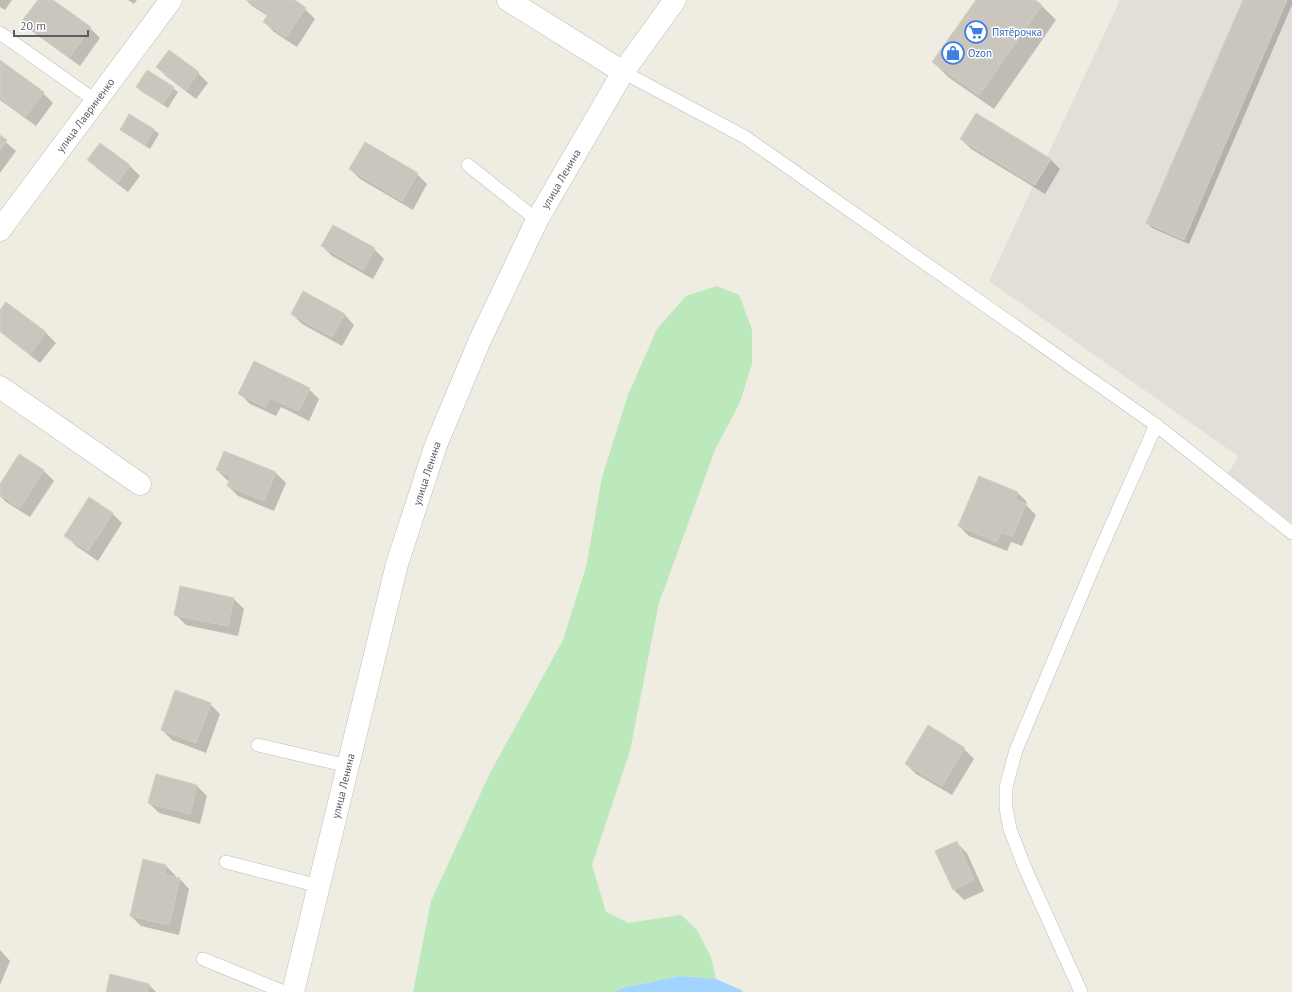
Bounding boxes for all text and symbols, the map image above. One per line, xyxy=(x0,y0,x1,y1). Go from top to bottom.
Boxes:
scale bar xyxy=(14,12,88,38)
text: 20 m xyxy=(20,18,46,33)
supermarket icon: Пятёрочка xyxy=(963,19,989,45)
place label: Пятёрочка xyxy=(992,25,1042,39)
shop icon: Ozon xyxy=(940,40,966,66)
place label: Ozon xyxy=(968,46,992,60)
street label: улица Лавриненко xyxy=(53,75,118,155)
street label: улица Ленина xyxy=(538,146,584,211)
street label: улица Ленина xyxy=(410,439,444,507)
street label: улица Ленина xyxy=(328,752,358,820)

